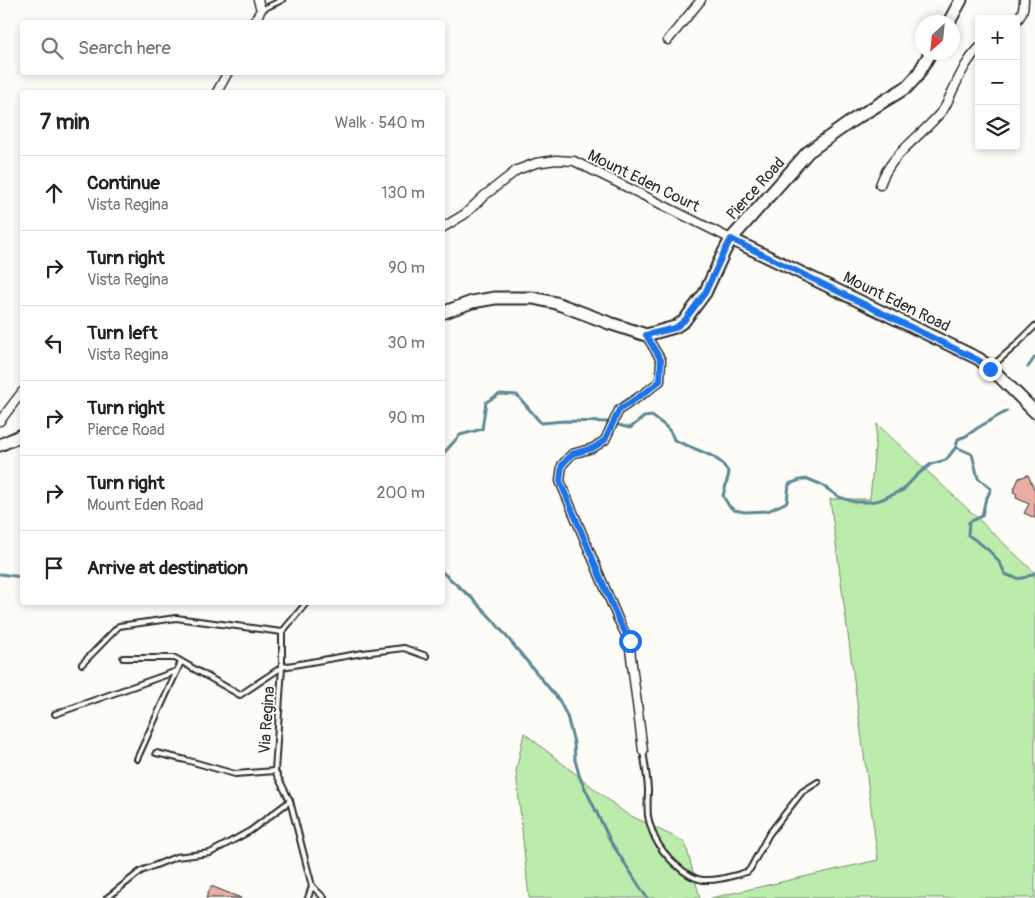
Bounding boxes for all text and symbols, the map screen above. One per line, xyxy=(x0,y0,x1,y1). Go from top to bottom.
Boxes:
north arrow xyxy=(915,15,960,60)
map controls xyxy=(975,15,1020,150)
button: + xyxy=(975,15,1020,60)
search box xyxy=(20,20,445,75)
icon: search xyxy=(38,34,66,62)
text: Search here xyxy=(78,36,171,60)
button: − xyxy=(975,60,1020,105)
button: layers xyxy=(975,105,1020,150)
text: 7 min xyxy=(40,109,90,136)
text: Walk · 540 m xyxy=(335,113,425,133)
street label: Mount Eden Court xyxy=(584,145,703,217)
street label: Pierce Road xyxy=(722,153,789,224)
text: Continue xyxy=(87,171,160,195)
icon: ahead xyxy=(40,179,68,207)
text: 130 m xyxy=(381,183,425,203)
text: Vista Regina xyxy=(87,195,168,215)
text: Turn right xyxy=(87,246,165,270)
icon: right xyxy=(40,254,68,282)
text: 90 m xyxy=(388,258,425,278)
street label: Mount Eden Road xyxy=(840,267,953,336)
text: Vista Regina xyxy=(87,270,168,290)
text: Turn left xyxy=(87,321,157,345)
icon: left xyxy=(40,329,68,357)
text: 30 m xyxy=(387,333,425,353)
text: Vista Regina xyxy=(87,345,168,365)
route end xyxy=(979,358,1002,381)
text: Turn right xyxy=(87,396,165,420)
icon: right xyxy=(40,404,68,432)
text: 90 m xyxy=(388,408,425,428)
text: Pierce Road xyxy=(87,420,165,440)
text: Turn right xyxy=(87,471,165,495)
icon: right xyxy=(40,479,68,507)
text: 200 m xyxy=(377,483,425,503)
text: Mount Eden Road xyxy=(87,495,204,515)
icon: arrive xyxy=(40,554,68,582)
text: Arrive at destination xyxy=(87,556,248,580)
route start xyxy=(619,630,642,653)
street label: Via Regina xyxy=(255,686,279,755)

